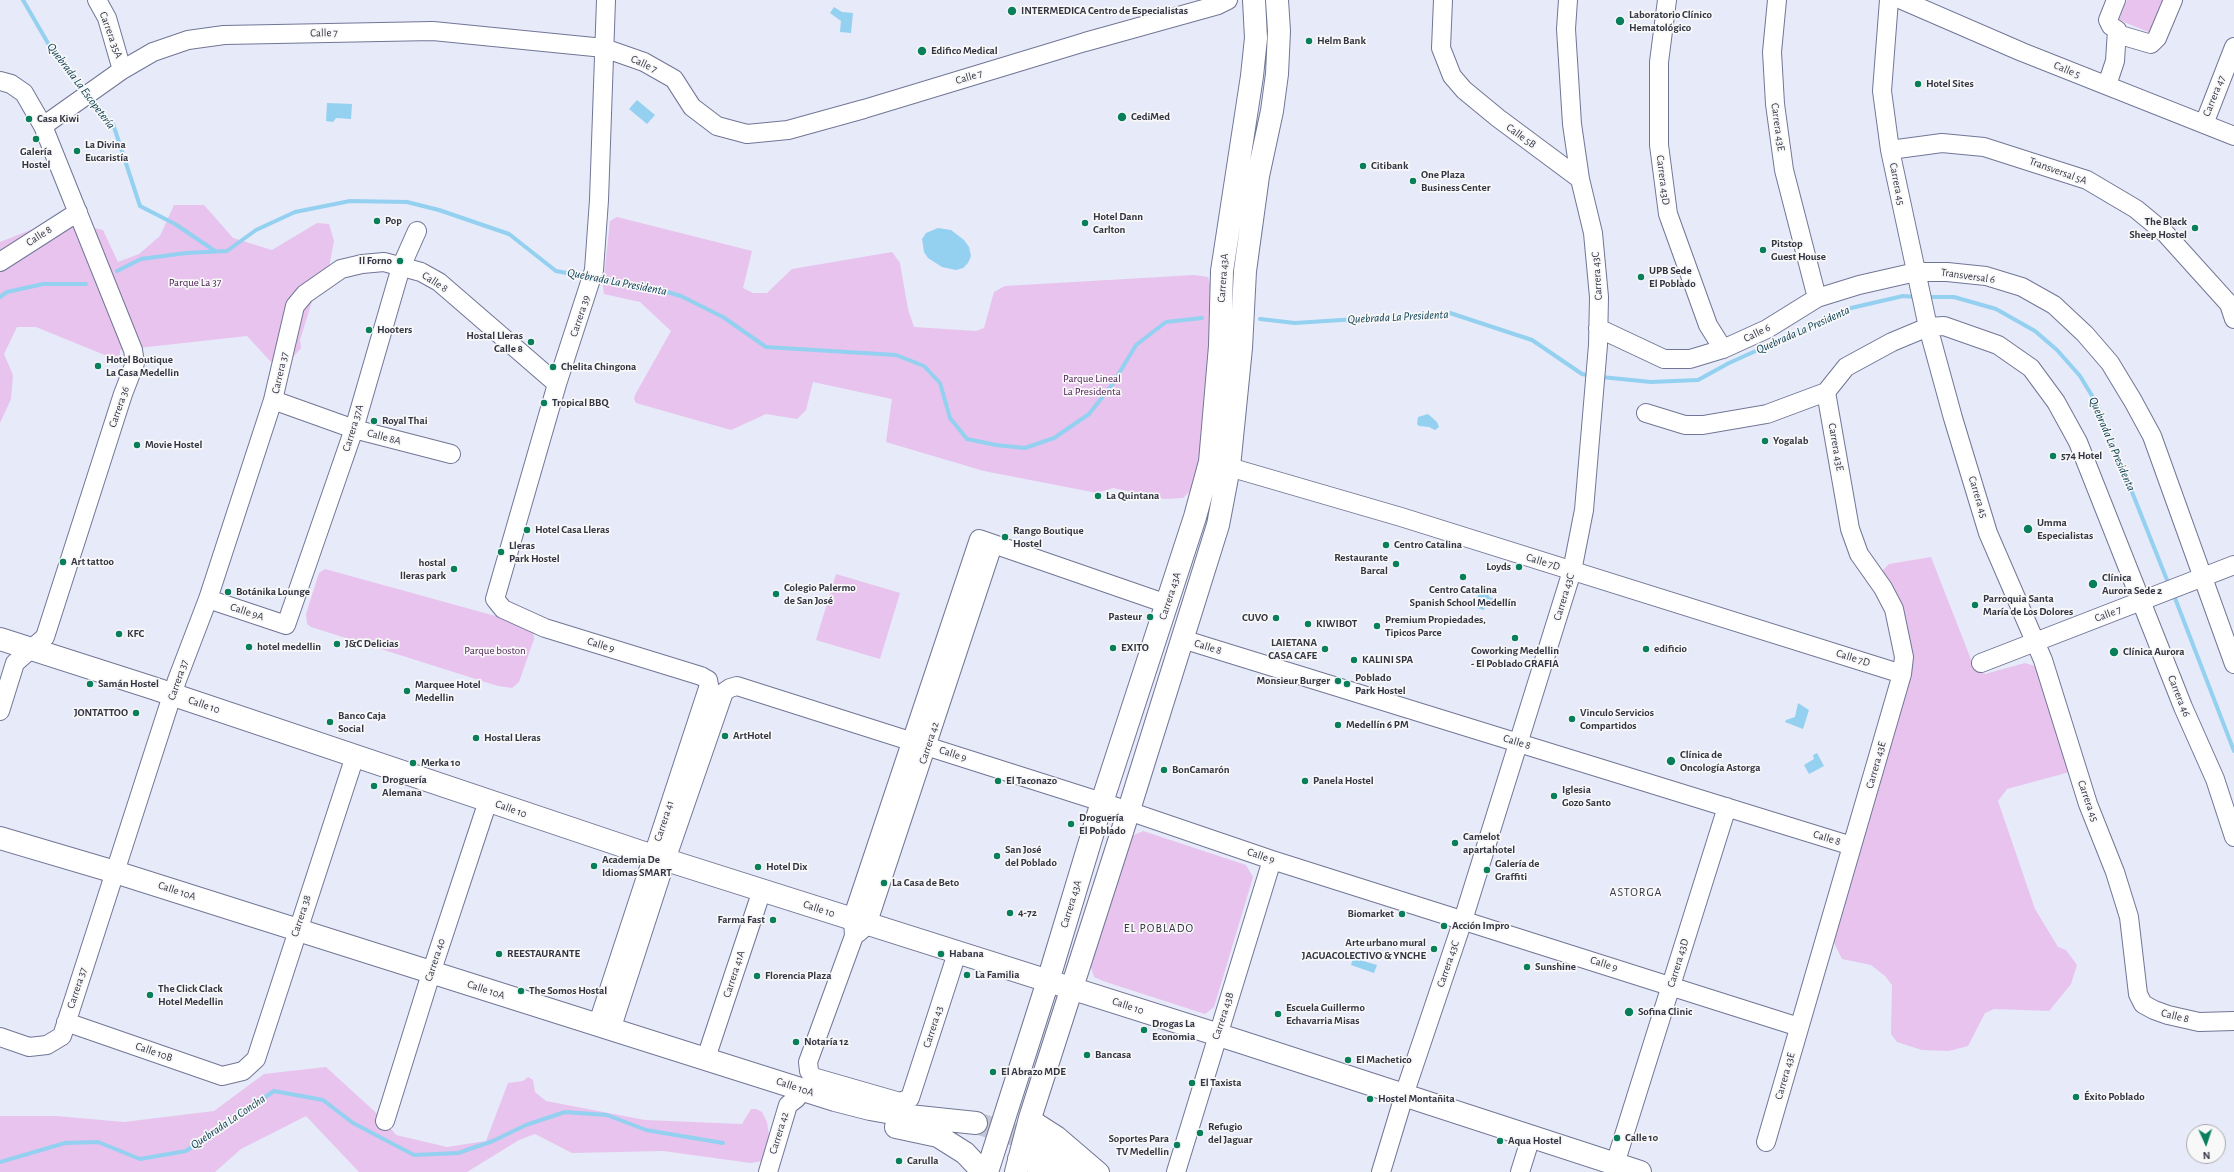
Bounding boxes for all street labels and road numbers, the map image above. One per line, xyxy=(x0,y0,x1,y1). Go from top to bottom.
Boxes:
street label: Carrera 35A xyxy=(96,10,126,60)
street label: Calle 7 xyxy=(310,26,338,40)
street label: Calle 7 xyxy=(629,52,659,76)
street label: Calle 5 xyxy=(2052,59,2082,81)
street label: Calle 7 xyxy=(954,67,984,87)
street label: Carrera 47 xyxy=(2200,74,2228,118)
street label: Carrera 43E xyxy=(1768,102,1788,152)
street label: Calle 5B xyxy=(1504,121,1538,151)
street label: Carrera 43D xyxy=(1653,154,1673,206)
street label: Transversal 5A xyxy=(2027,154,2089,188)
street label: Carrera 45 xyxy=(1886,162,1908,206)
street label: Calle 8 xyxy=(24,223,54,249)
street label: Carrera 43C xyxy=(1589,251,1605,301)
street label: Carrera 43A xyxy=(1215,253,1231,303)
street label: Transversal 6 xyxy=(1940,266,1996,286)
street label: Calle 8 xyxy=(420,269,450,295)
street label: Carrera 39 xyxy=(567,294,593,338)
street label: Calle 6 xyxy=(1741,321,1773,345)
street label: Carrera 37 xyxy=(269,351,291,395)
street label: Carrera 36 xyxy=(106,385,132,429)
street label: Carrera 37A xyxy=(340,403,366,453)
street label: Carrera 43E xyxy=(1825,422,1847,472)
street label: Calle 8A xyxy=(366,426,402,448)
street label: Carrera 45 xyxy=(1965,474,1991,520)
street label: Calle 7D xyxy=(1524,551,1562,573)
street label: Carrera 43A xyxy=(1156,570,1184,622)
street label: Carrera 43C xyxy=(1551,572,1577,622)
street label: Calle 9A xyxy=(228,600,266,624)
street label: Calle 7 xyxy=(2093,603,2123,625)
street label: Calle 9 xyxy=(586,635,616,655)
street label: Calle 8 xyxy=(1193,637,1223,657)
street label: Calle 7D xyxy=(1834,647,1872,669)
street label: Carrera 37 xyxy=(165,658,191,702)
street label: Carrera 46 xyxy=(2165,673,2193,719)
street label: Calle 10 xyxy=(186,693,222,717)
street label: Carrera 42 xyxy=(916,720,942,766)
street label: Calle 8 xyxy=(1502,732,1532,752)
street label: Carrera 43E xyxy=(1863,740,1889,790)
street label: Calle 9 xyxy=(938,743,968,765)
street label: Carrera 45 xyxy=(2075,778,2101,824)
street label: Calle 10 xyxy=(493,797,529,821)
street label: Carrera 41 xyxy=(651,799,677,843)
street label: Calle 8 xyxy=(1812,828,1842,848)
street label: Calle 9 xyxy=(1245,845,1277,867)
street label: Carrera 43A xyxy=(1057,878,1085,930)
street label: Calle 10A xyxy=(156,879,198,903)
street label: Carrera 38 xyxy=(288,894,314,938)
street label: Calle 10 xyxy=(801,898,837,920)
street label: Carrera 40 xyxy=(422,937,448,983)
street label: Carrera 43D xyxy=(1664,937,1692,989)
street label: Carrera 43C xyxy=(1434,939,1462,989)
street label: Carrera 41A xyxy=(720,949,748,999)
street label: Calle 9 xyxy=(1589,953,1619,975)
street label: Carrera 37 xyxy=(64,966,90,1010)
street label: Calle 10A xyxy=(465,978,507,1002)
street label: Carrera 43B xyxy=(1209,991,1237,1041)
street label: Calle 10 xyxy=(1110,995,1146,1017)
street label: Carrera 43 xyxy=(920,1005,946,1049)
street label: Calle 8 xyxy=(2160,1006,2190,1026)
street label: Calle 10B xyxy=(134,1039,174,1065)
street label: Carrera 43E xyxy=(1772,1051,1798,1101)
street label: Calle 10A xyxy=(774,1075,816,1099)
street label: Carrera 42 xyxy=(766,1110,792,1156)

